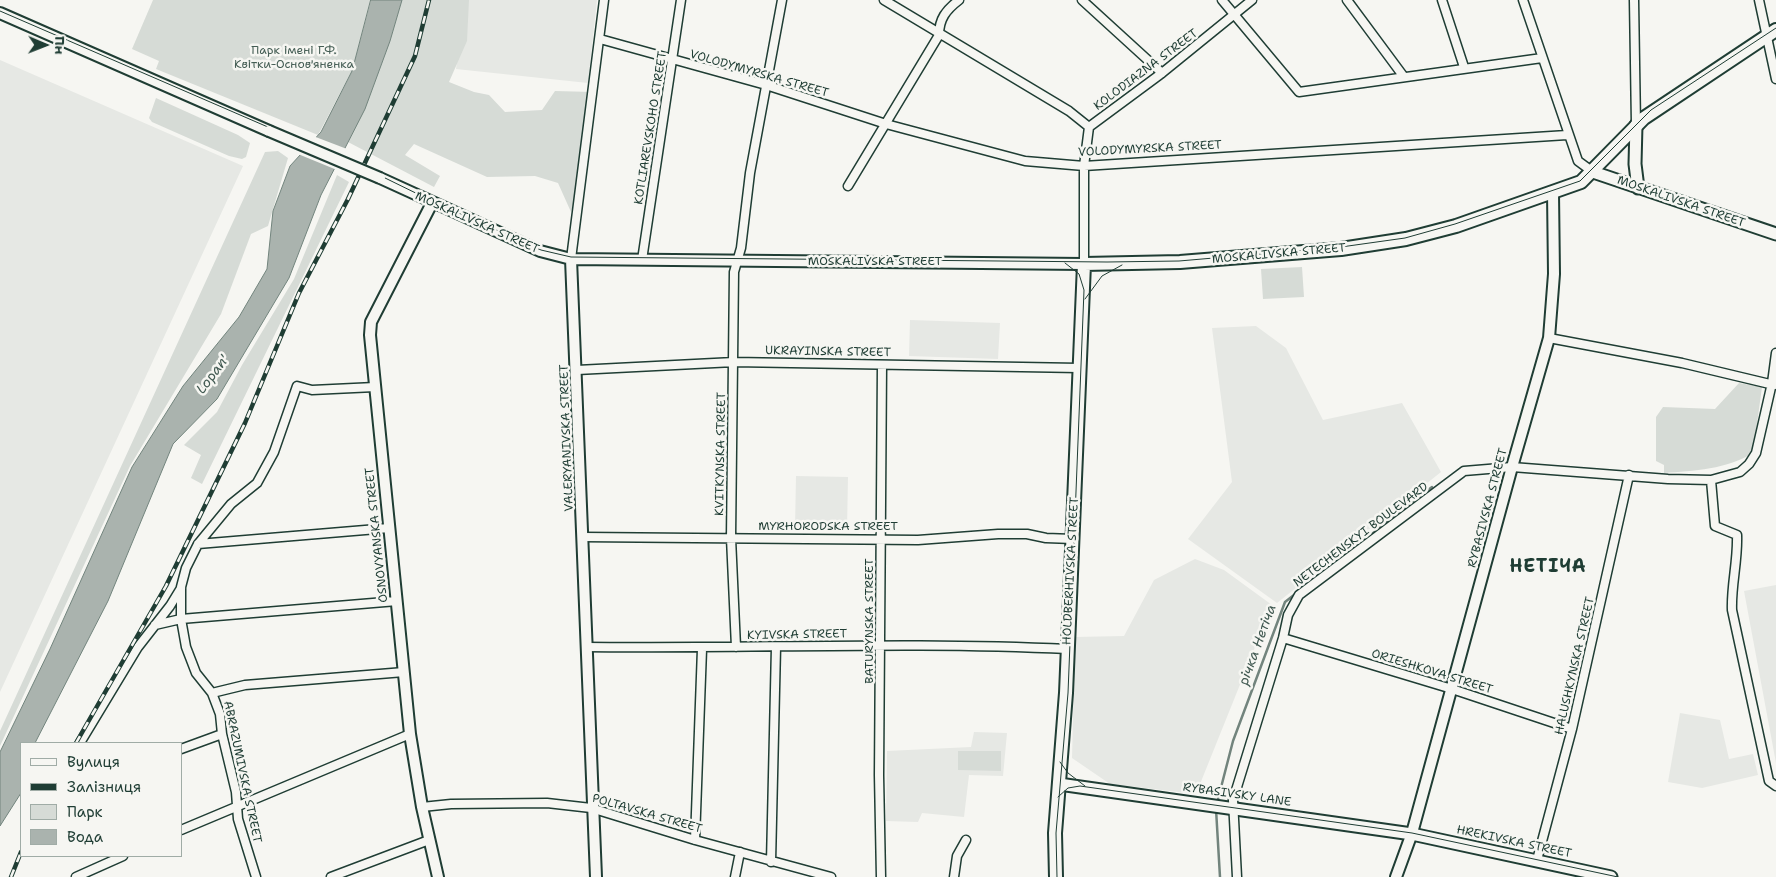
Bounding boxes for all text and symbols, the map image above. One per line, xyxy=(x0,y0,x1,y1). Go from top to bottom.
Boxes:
north arrow xyxy=(20,20,70,70)
street label: KOLODIAZNA STREET xyxy=(1091,26,1201,114)
text: Пн xyxy=(51,36,69,55)
park label: Парк імені Г.Ф. Квітки-Основ'яненка xyxy=(234,44,354,72)
street label: VOLODYMYRSKA STREET xyxy=(688,47,830,101)
street label: KOTLIAREVSKOHO STREET xyxy=(632,50,670,206)
street label: VOLODYMYRSKA STREET xyxy=(1078,138,1222,160)
street label: MOSKALIVSKA STREET xyxy=(1615,173,1747,231)
street label: MOSKALIVSKA STREET xyxy=(413,189,541,257)
street label: MOSKALIVSKA STREET xyxy=(1211,241,1347,267)
street label: MOSKALIVSKA STREET xyxy=(808,255,942,269)
street label: UKRAYINSKA STREET xyxy=(765,344,891,360)
water label: Lopan' xyxy=(193,352,233,398)
street label: VALERYANIVSKA STREET xyxy=(557,364,577,512)
street label: KVITKYNSKA STREET xyxy=(713,392,729,516)
street label: RYBASIVSKA STREET xyxy=(1465,447,1511,569)
street label: OSNOVYANSKA STREET xyxy=(363,467,391,603)
street label: NETECHENSKYI BOULEVARD xyxy=(1291,480,1431,590)
street label: HOLDBERHIVSKA STREET xyxy=(1060,497,1082,645)
street label: MYRHORODSKA STREET xyxy=(758,520,898,534)
district label: НЕТІЧА xyxy=(1509,556,1587,578)
street label: BATURYNSKA STREET xyxy=(863,558,877,684)
street label: HALUSHKYNSKA STREET xyxy=(1552,596,1598,736)
water label: річка Нетіча xyxy=(1236,602,1280,688)
street label: KYIVSKA STREET xyxy=(747,627,847,643)
street label: ORIESHKOVA STREET xyxy=(1370,647,1494,697)
street label: ABRAZUMIVSKA STREET xyxy=(220,700,264,844)
legend xyxy=(20,742,182,857)
text: Вулиця xyxy=(67,752,120,772)
text: Залізниця xyxy=(67,777,141,797)
street label: RYBASIVSKY LANE xyxy=(1182,780,1292,810)
street label: POLTAVSKA STREET xyxy=(590,791,704,837)
text: Парк xyxy=(67,802,103,822)
street label: HREKIVSKA STREET xyxy=(1455,823,1573,861)
text: Вода xyxy=(67,827,103,847)

